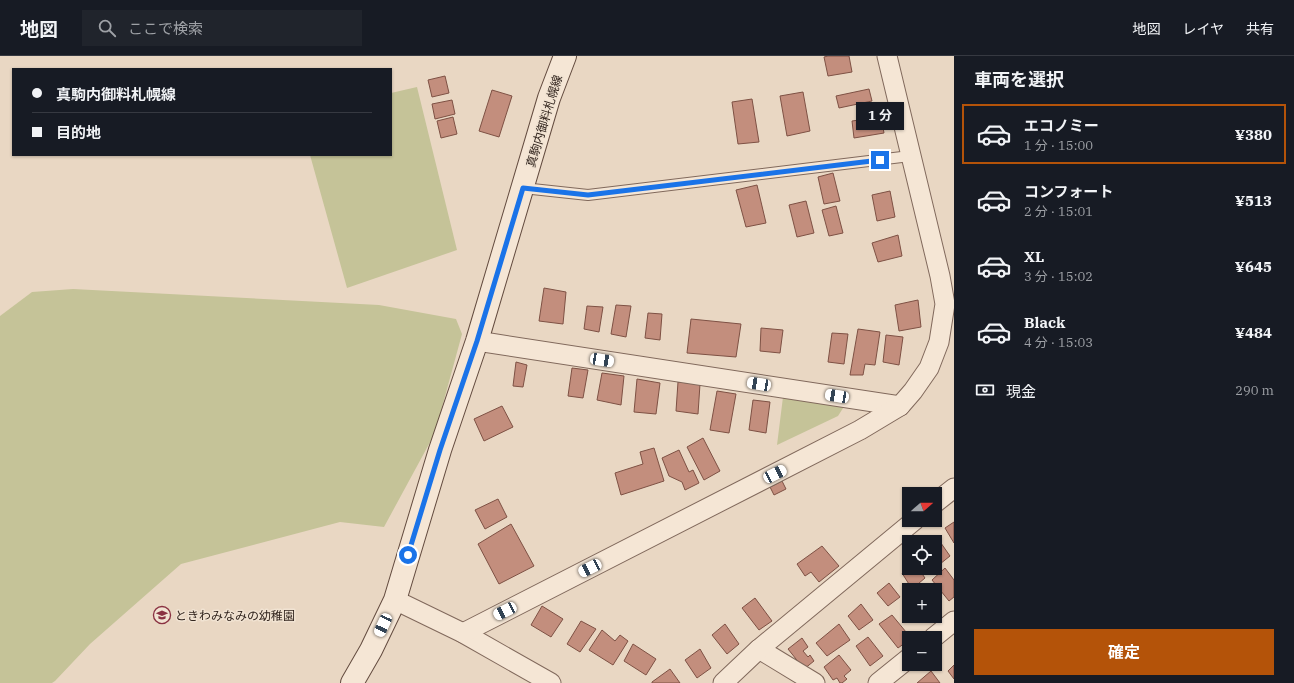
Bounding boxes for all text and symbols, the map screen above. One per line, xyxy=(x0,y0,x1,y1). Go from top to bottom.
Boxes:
search box xyxy=(82,10,362,46)
text: 地図 xyxy=(20,17,58,41)
icon: search xyxy=(96,17,118,39)
text: ここで検索 xyxy=(128,19,203,38)
text: 地図 xyxy=(1132,20,1160,38)
text: レイヤ xyxy=(1182,20,1224,38)
text: 共有 xyxy=(1246,20,1274,38)
text: 車両を選択 xyxy=(974,68,1064,91)
street label: 真駒内御料札幌線 xyxy=(523,73,565,169)
text: 真駒内御料札幌線 xyxy=(56,85,176,104)
callout: 1 分 xyxy=(856,102,904,130)
text: 1 分 xyxy=(868,107,892,124)
icon: car xyxy=(976,116,1012,152)
text: エコノミー xyxy=(1024,116,1099,135)
text: 目的地 xyxy=(56,123,101,142)
text: ¥380 xyxy=(1235,125,1272,144)
text: 1 分 · 15:00 xyxy=(1024,137,1093,154)
route end xyxy=(871,151,889,169)
icon: car xyxy=(976,182,1012,218)
text: コンフォート xyxy=(1024,182,1114,201)
text: ¥513 xyxy=(1235,191,1272,210)
text: 2 分 · 15:01 xyxy=(1024,203,1093,220)
text: XL xyxy=(1024,247,1044,266)
icon: car xyxy=(976,248,1012,284)
text: ¥645 xyxy=(1235,257,1272,276)
text: 3 分 · 15:02 xyxy=(1024,268,1093,285)
text: Black xyxy=(1024,313,1065,332)
icon: car xyxy=(976,314,1012,350)
text: ¥484 xyxy=(1235,323,1272,342)
text: 4 分 · 15:03 xyxy=(1024,334,1093,351)
car xyxy=(589,352,615,368)
car xyxy=(746,376,772,392)
icon: cash xyxy=(974,379,996,401)
text: 現金 xyxy=(1006,382,1036,401)
text: 290 m xyxy=(1235,382,1274,399)
car xyxy=(824,388,850,404)
car xyxy=(762,463,788,485)
north arrow xyxy=(902,487,942,527)
map controls xyxy=(902,487,942,671)
button: locate xyxy=(902,535,942,575)
route start xyxy=(399,546,417,564)
car xyxy=(577,557,603,579)
button: + xyxy=(902,583,942,623)
car xyxy=(492,600,518,622)
school or university icon: ときわみなみの幼稚園 xyxy=(152,605,172,625)
place label: ときわみなみの幼稚園 xyxy=(175,608,295,623)
car xyxy=(372,612,394,638)
button: 確定 xyxy=(974,629,1274,675)
button: − xyxy=(902,631,942,671)

